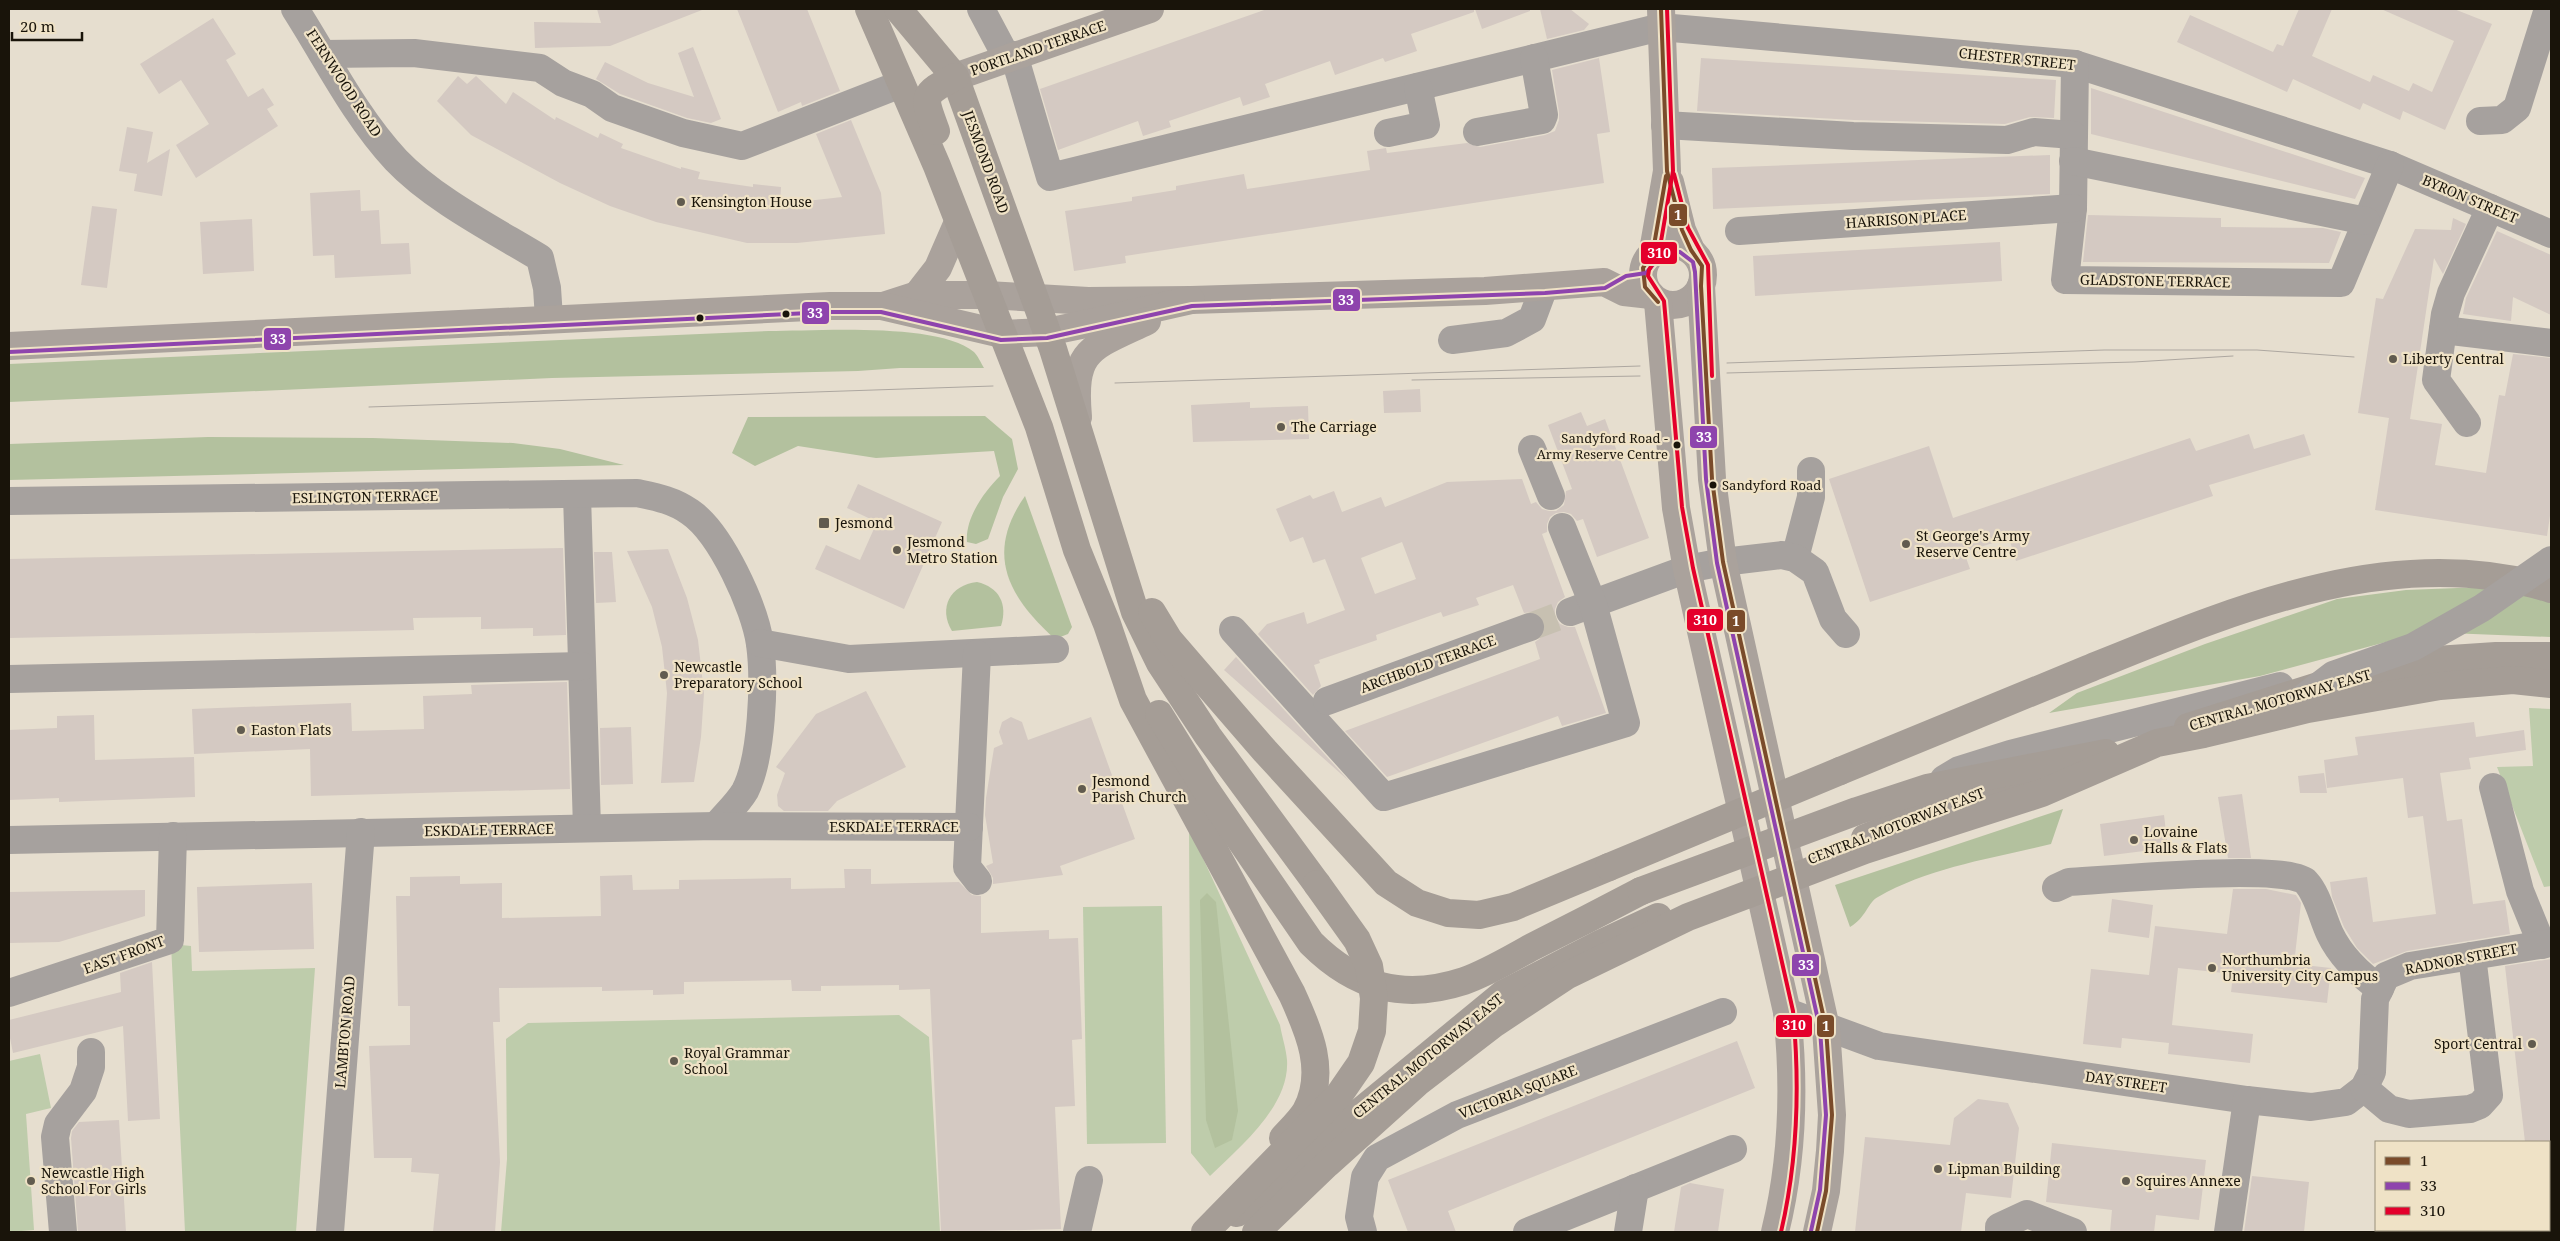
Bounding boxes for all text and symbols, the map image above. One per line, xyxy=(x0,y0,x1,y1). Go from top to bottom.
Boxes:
scale bar xyxy=(12,10,82,42)
street label: PORTLAND TERRACE xyxy=(968,15,1108,80)
text: 20 m xyxy=(20,16,55,36)
street label: FERNWOOD ROAD xyxy=(302,25,386,140)
street label: CHESTER STREET xyxy=(1958,43,2077,74)
street label: JESMOND ROAD xyxy=(959,107,1014,216)
street label: BYRON STREET xyxy=(2419,170,2521,227)
place label: Kensington House xyxy=(691,192,812,211)
marker: Kensington House xyxy=(675,196,687,208)
line badge: 1 xyxy=(1668,203,1688,227)
text: 1 xyxy=(1674,205,1682,224)
street label: HARRISON PLACE xyxy=(1845,205,1967,232)
line badge: 310 xyxy=(1640,241,1678,265)
text: 310 xyxy=(1647,243,1671,262)
street label: GLADSTONE TERRACE xyxy=(2080,270,2231,291)
line badge: 33 xyxy=(1332,288,1361,312)
text: 33 xyxy=(1338,290,1354,309)
line badge: 33 xyxy=(801,301,830,325)
text: 33 xyxy=(807,303,823,322)
unlabelled marker xyxy=(781,309,791,319)
unlabelled marker xyxy=(695,313,705,323)
line badge: 33 xyxy=(263,327,292,351)
text: 33 xyxy=(270,329,286,348)
place label: Liberty Central xyxy=(2403,349,2505,368)
marker: Liberty Central xyxy=(2387,353,2399,365)
place label: The Carriage xyxy=(1291,417,1377,436)
marker: The Carriage xyxy=(1275,421,1287,433)
line badge: 33 xyxy=(1689,425,1718,449)
text: 33 xyxy=(1696,427,1712,446)
place label: Sandyford Road - Army Reserve Centre xyxy=(1537,429,1668,463)
marker: Sandyford Road - Army Reserve Centre xyxy=(1672,440,1682,450)
place label: Sandyford Road xyxy=(1722,476,1821,494)
marker: Sandyford Road xyxy=(1708,480,1718,490)
street label: ESLINGTON TERRACE xyxy=(292,486,439,507)
place label: Jesmond xyxy=(834,513,893,532)
marker: Jesmond xyxy=(817,516,831,530)
place label: St George's Army Reserve Centre xyxy=(1916,526,2030,561)
place label: Jesmond Metro Station xyxy=(906,532,998,567)
marker: St George's Army Reserve Centre xyxy=(1900,538,1912,550)
marker: Jesmond Metro Station xyxy=(891,544,903,556)
line badge: 310 xyxy=(1686,608,1724,632)
line badge: 1 xyxy=(1726,609,1746,633)
text: 310 xyxy=(1693,610,1717,629)
text: 1 xyxy=(1732,611,1740,630)
street label: ARCHBOLD TERRACE xyxy=(1357,630,1499,697)
place label: Newcastle Preparatory School xyxy=(674,657,803,692)
street label: CENTRAL MOTORWAY EAST xyxy=(2187,664,2373,735)
marker: Newcastle Preparatory School xyxy=(658,669,670,681)
place label: Easton Flats xyxy=(251,720,331,739)
marker: Easton Flats xyxy=(235,724,247,736)
place label: Jesmond Parish Church xyxy=(1091,771,1187,806)
marker: Jesmond Parish Church xyxy=(1076,783,1088,795)
street label: CENTRAL MOTORWAY EAST xyxy=(1805,783,1987,868)
street label: ESKDALE TERRACE xyxy=(829,817,959,836)
street label: ESKDALE TERRACE xyxy=(424,819,554,840)
place label: Lovaine Halls & Flats xyxy=(2144,822,2227,857)
marker: Lovaine Halls & Flats xyxy=(2128,834,2140,846)
street label: EAST FRONT xyxy=(81,931,167,978)
street label: RADNOR STREET xyxy=(2403,938,2519,979)
place label: Northumbria University City Campus xyxy=(2222,950,2378,985)
line badge: 33 xyxy=(1791,953,1820,977)
text: 33 xyxy=(1798,955,1814,974)
marker: Northumbria University City Campus xyxy=(2206,962,2218,974)
street label: LAMBTON ROAD xyxy=(330,975,359,1089)
street label: CENTRAL MOTORWAY EAST xyxy=(1349,989,1507,1122)
line badge: 310 xyxy=(1775,1014,1813,1038)
line badge: 1 xyxy=(1816,1014,1835,1038)
text: 310 xyxy=(1782,1015,1806,1034)
text: 1 xyxy=(1822,1016,1830,1035)
place label: Sport Central xyxy=(2434,1034,2523,1053)
marker: Sport Central xyxy=(2526,1038,2538,1050)
place label: Royal Grammar School xyxy=(684,1043,790,1078)
marker: Royal Grammar School xyxy=(668,1055,680,1067)
street label: VICTORIA SQUARE xyxy=(1456,1060,1580,1123)
street label: DAY STREET xyxy=(2084,1066,2169,1097)
legend xyxy=(2375,1141,2550,1231)
text: 1 xyxy=(2420,1150,2428,1170)
place label: Lipman Building xyxy=(1948,1159,2061,1178)
place label: Newcastle High School For Girls xyxy=(41,1163,146,1198)
marker: Lipman Building xyxy=(1932,1163,1944,1175)
place label: Squires Annexe xyxy=(2136,1171,2241,1190)
marker: Newcastle High School For Girls xyxy=(25,1175,37,1187)
marker: Squires Annexe xyxy=(2120,1175,2132,1187)
text: 33 xyxy=(2420,1175,2437,1195)
text: 310 xyxy=(2420,1200,2445,1220)

